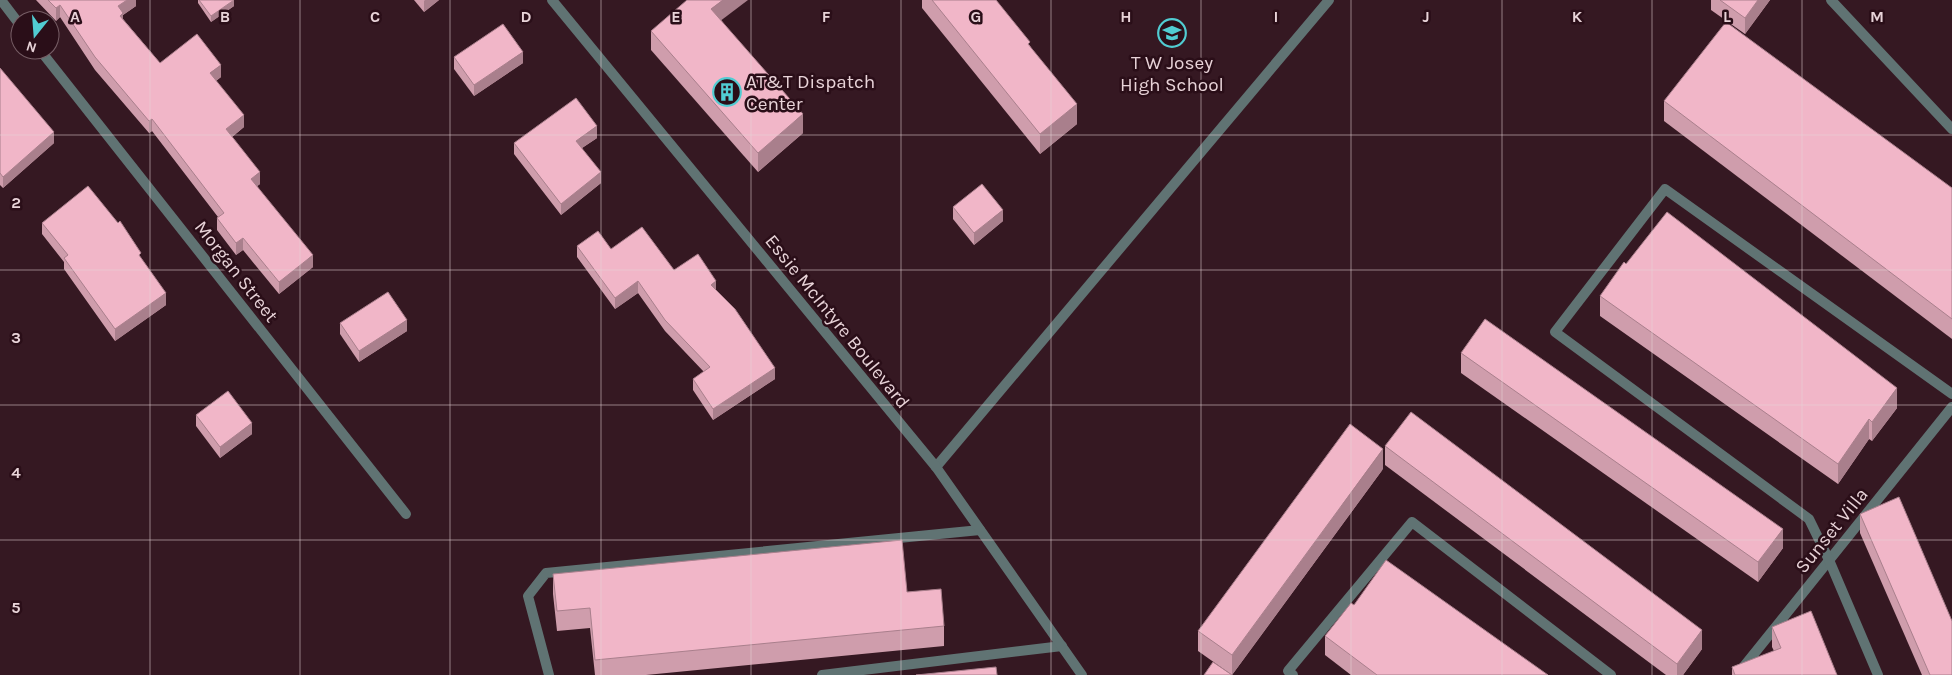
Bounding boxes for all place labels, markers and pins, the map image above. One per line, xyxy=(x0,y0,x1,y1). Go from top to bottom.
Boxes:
school or university icon: T W Josey High School xyxy=(1157,18,1187,48)
place label: T W Josey High School xyxy=(1120,52,1224,96)
place label: AT&T Dispatch Center xyxy=(746,71,875,115)
building icon: AT&T Dispatch Center xyxy=(712,77,742,107)

